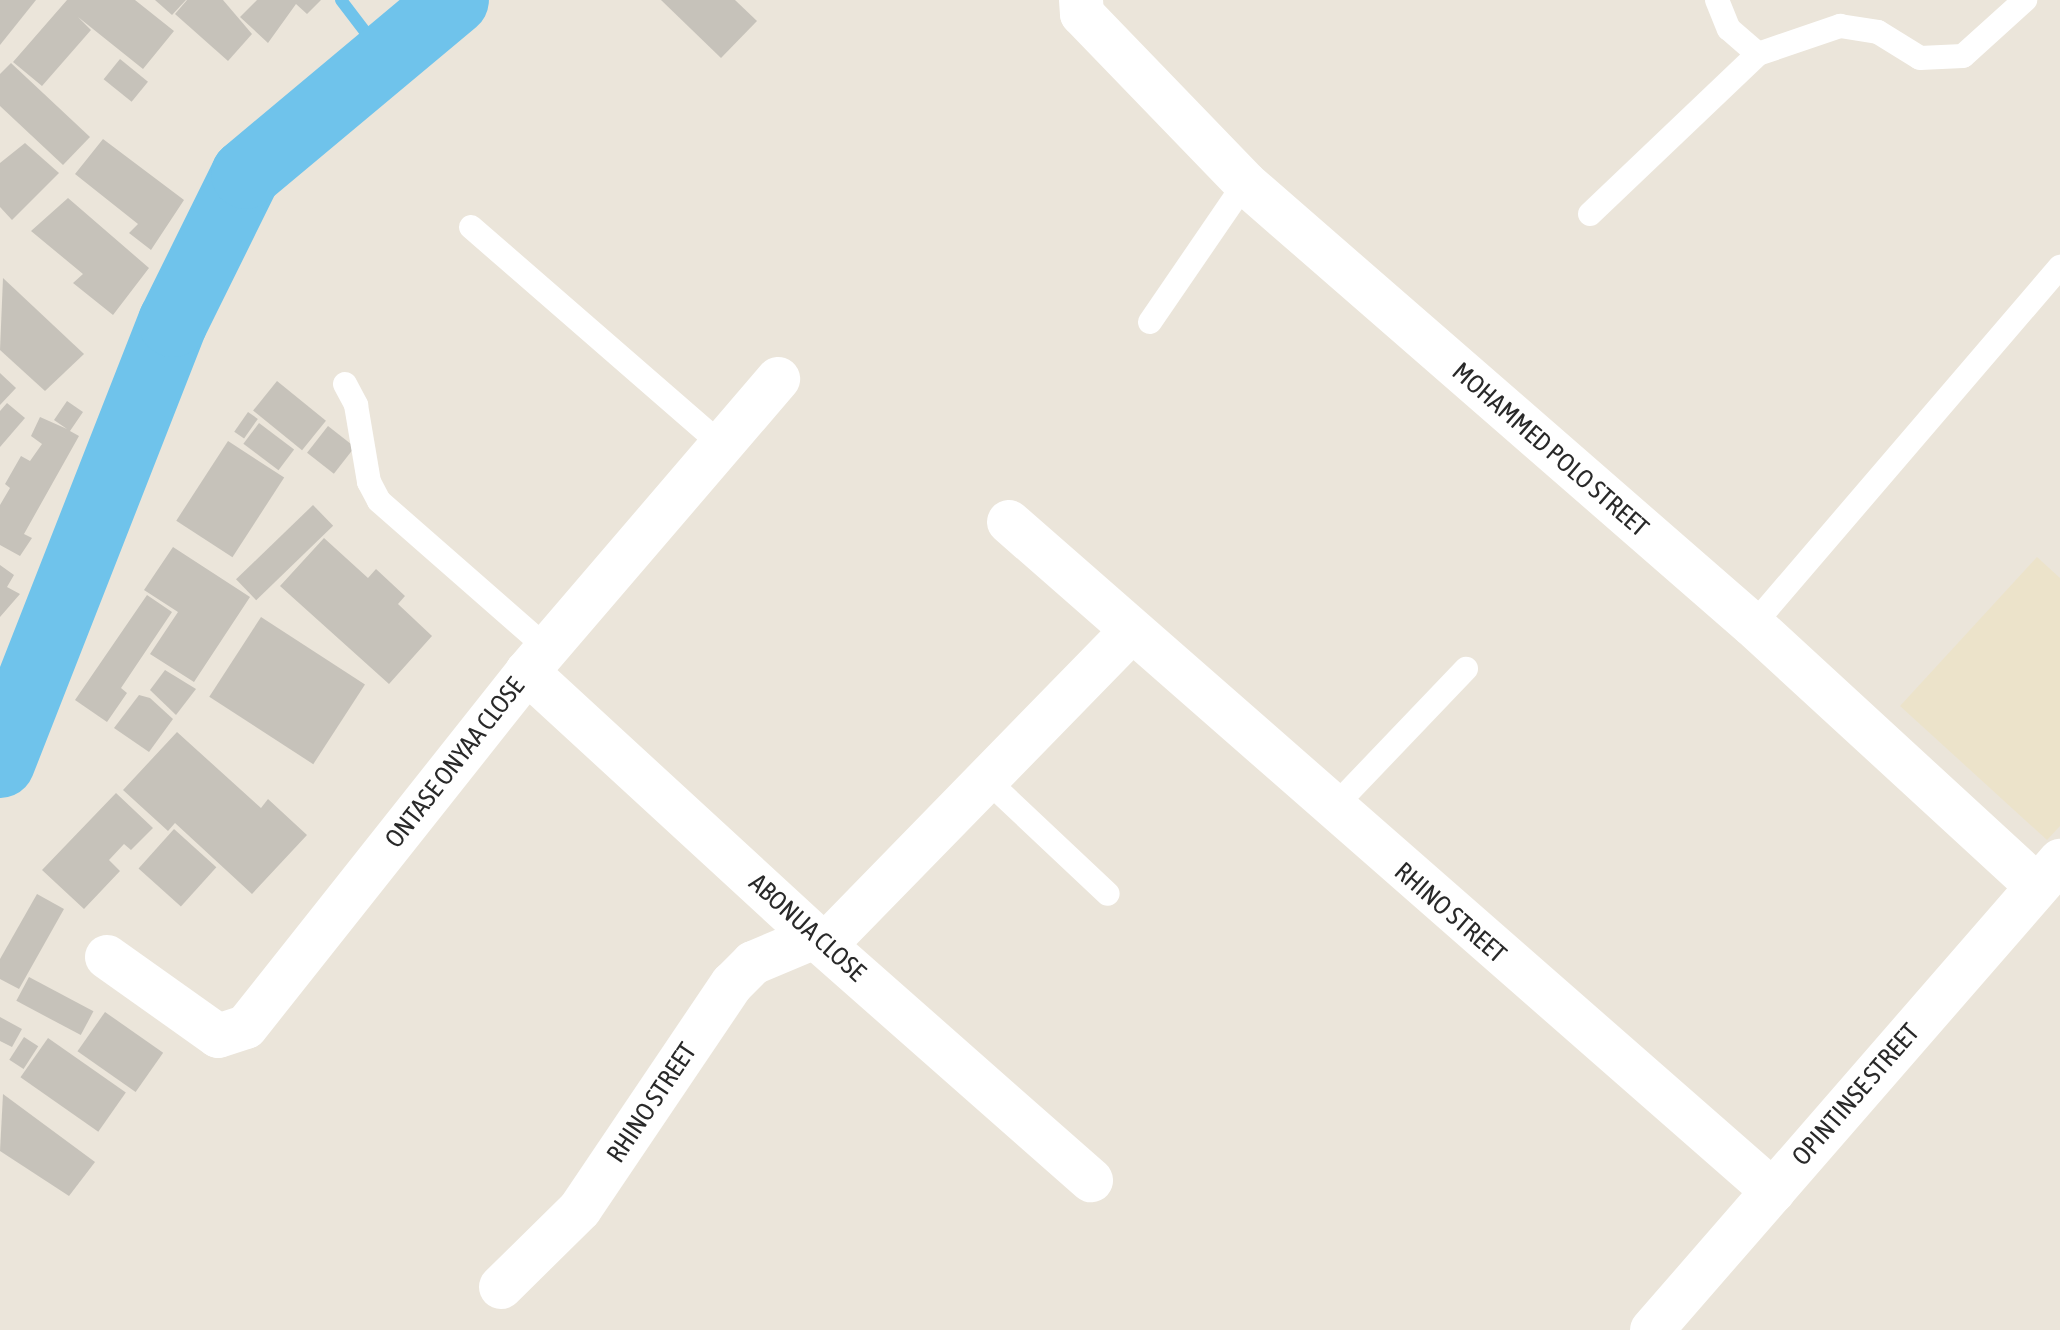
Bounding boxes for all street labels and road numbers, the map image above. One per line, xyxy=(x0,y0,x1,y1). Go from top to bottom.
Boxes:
street label: MOHAMMED POLO STREET xyxy=(1446,356,1654,544)
street label: ONTASE ONYAA CLOSE xyxy=(379,672,531,854)
street label: RHINO STREET xyxy=(1388,856,1512,970)
street label: ABONUA CLOSE xyxy=(742,868,872,988)
street label: OPINTINSE STREET xyxy=(1786,1018,1926,1172)
street label: RHINO STREET xyxy=(601,1037,703,1169)

